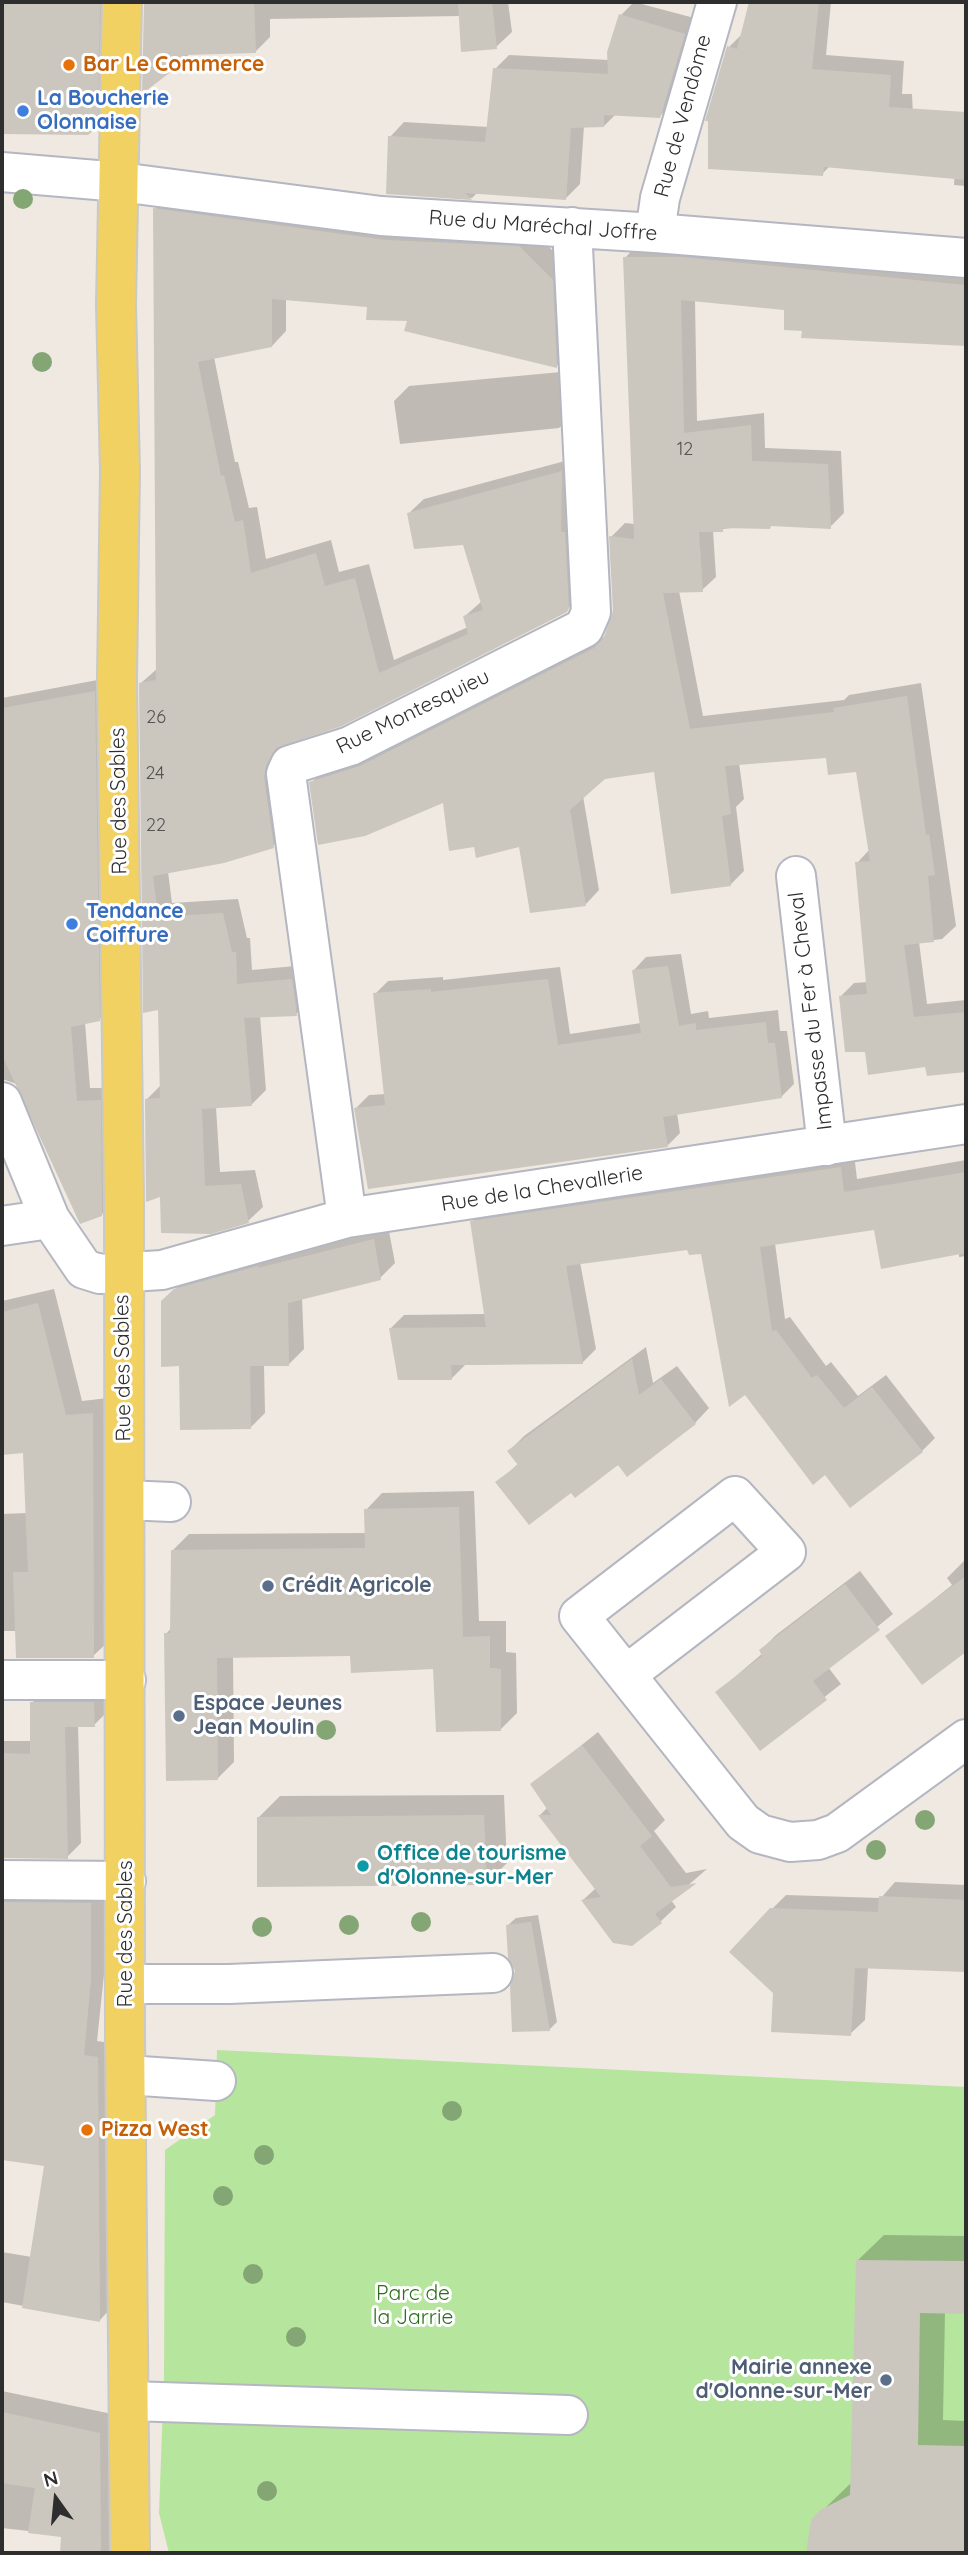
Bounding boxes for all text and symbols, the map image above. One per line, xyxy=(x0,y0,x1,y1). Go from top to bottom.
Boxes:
street label: Rue de Vendôme xyxy=(649,32,717,200)
place label: Bar Le Commerce xyxy=(83,52,264,78)
marker: Bar Le Commerce xyxy=(61,57,77,73)
place label: La Boucherie Olonnaise xyxy=(37,86,169,136)
marker: La Boucherie Olonnaise xyxy=(15,103,31,119)
street label: Rue du Maréchal Joffre xyxy=(428,205,658,247)
house number: 12 xyxy=(677,439,693,461)
street label: Rue Montesquieu xyxy=(332,664,494,760)
house number: 26 xyxy=(146,707,166,729)
street label: Rue des Sables xyxy=(105,727,133,875)
house number: 24 xyxy=(145,763,165,785)
house number: 22 xyxy=(146,815,166,837)
street label: Impasse du Fer à Cheval xyxy=(784,891,838,1131)
place label: Tendance Coiffure xyxy=(86,899,184,949)
marker: Tendance Coiffure xyxy=(64,916,80,932)
street label: Rue de la Chevallerie xyxy=(439,1161,645,1217)
street label: Rue des Sables xyxy=(109,1294,137,1442)
place label: Crédit Agricole xyxy=(282,1573,432,1599)
marker: Crédit Agricole xyxy=(260,1578,276,1594)
place label: Espace Jeunes Jean Moulin xyxy=(193,1691,342,1741)
marker: Espace Jeunes Jean Moulin xyxy=(171,1708,187,1724)
place label: Office de tourisme d'Olonne-sur-Mer xyxy=(377,1841,567,1891)
marker: Office de tourisme d'Olonne-sur-Mer xyxy=(355,1858,371,1874)
street label: Rue des Sables xyxy=(113,1860,139,2008)
place label: Pizza West xyxy=(101,2117,209,2143)
marker: Pizza West xyxy=(79,2122,95,2138)
park label: Parc de la Jarrie xyxy=(373,2281,453,2331)
place label: Mairie annexe d'Olonne-sur-Mer xyxy=(696,2355,872,2405)
marker: Mairie annexe d'Olonne-sur-Mer xyxy=(878,2372,894,2388)
north arrow xyxy=(21,2464,91,2534)
text: N xyxy=(41,2465,60,2492)

